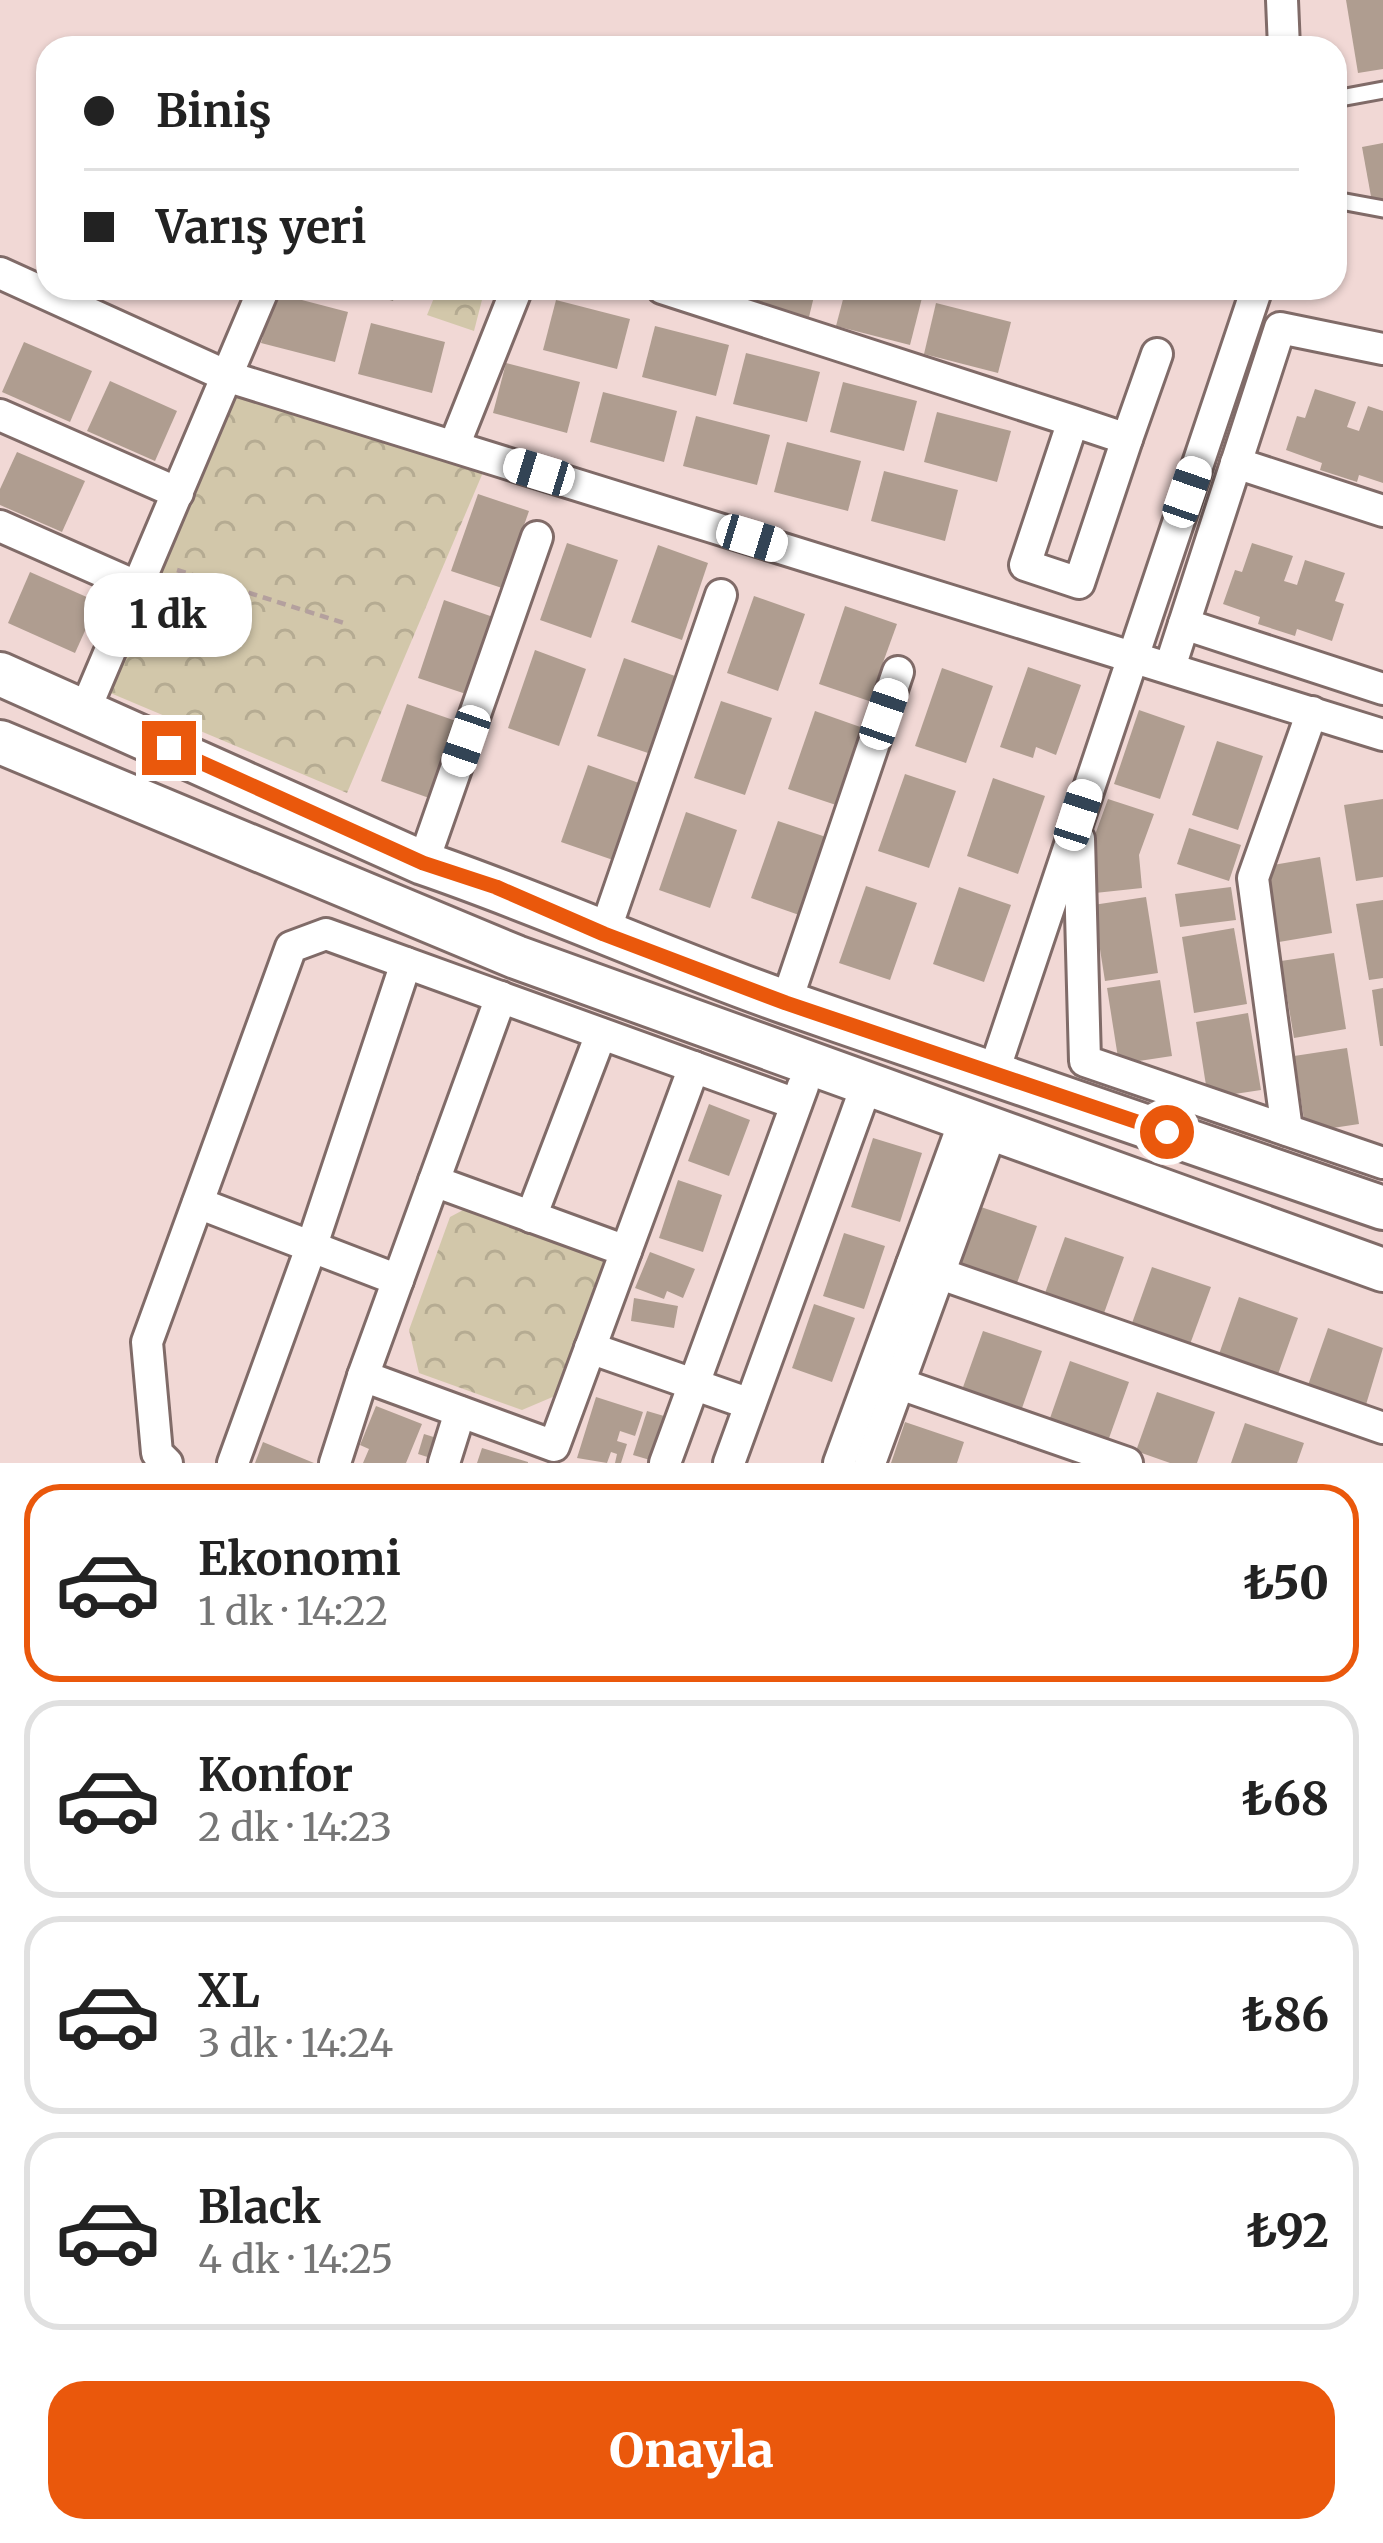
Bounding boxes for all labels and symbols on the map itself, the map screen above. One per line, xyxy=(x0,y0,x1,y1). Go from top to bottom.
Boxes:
car xyxy=(499,444,579,500)
car xyxy=(1158,452,1216,532)
car xyxy=(712,510,792,566)
callout: 1 dk xyxy=(85,574,253,658)
car xyxy=(855,674,913,754)
car xyxy=(437,701,495,781)
route end xyxy=(142,721,196,775)
car xyxy=(1050,775,1106,855)
route start xyxy=(1140,1105,1194,1159)

